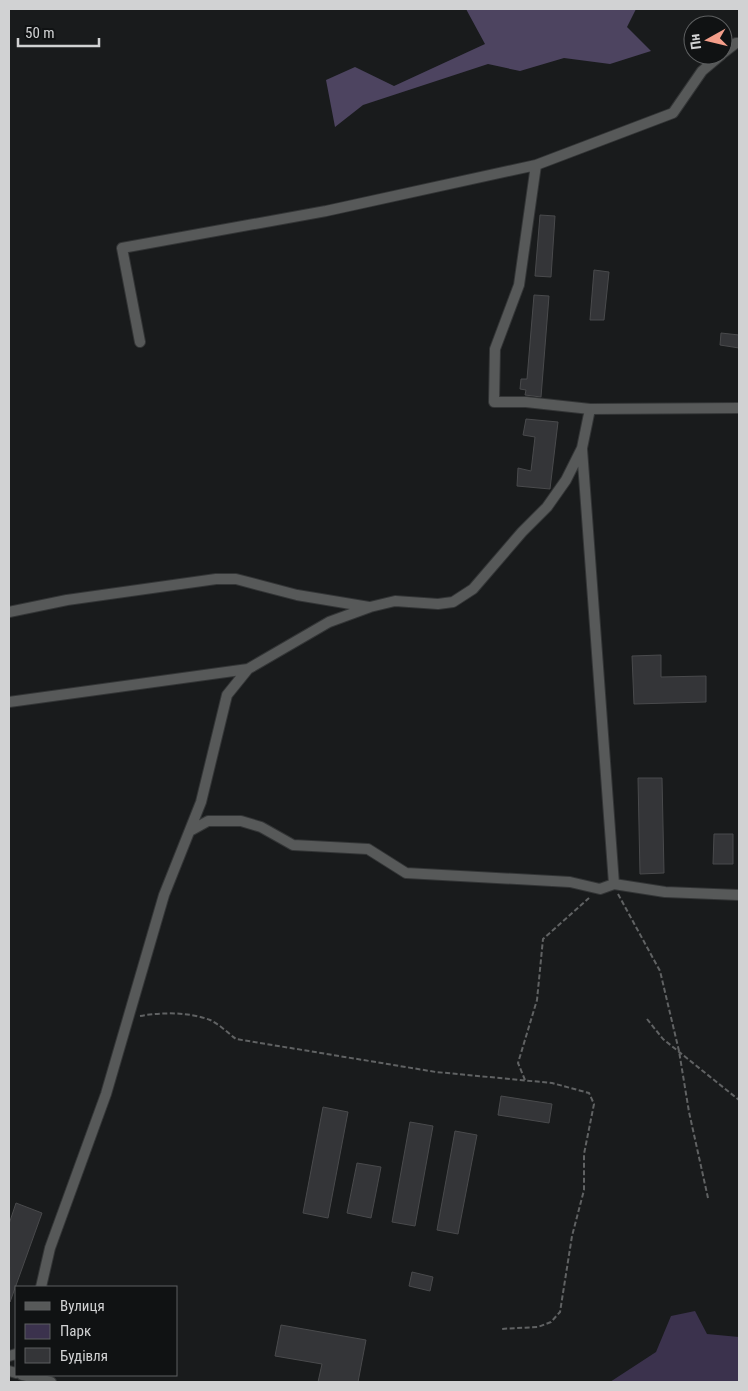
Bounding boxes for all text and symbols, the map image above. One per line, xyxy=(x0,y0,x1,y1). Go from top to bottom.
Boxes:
scale bar xyxy=(18,15,99,47)
north arrow xyxy=(683,15,733,65)
text: 50 m xyxy=(25,24,55,42)
text: Пн xyxy=(686,33,704,51)
legend xyxy=(15,1286,178,1376)
text: Вулиця xyxy=(60,1297,105,1315)
text: Парк xyxy=(60,1322,91,1340)
text: Будівля xyxy=(60,1347,108,1365)

